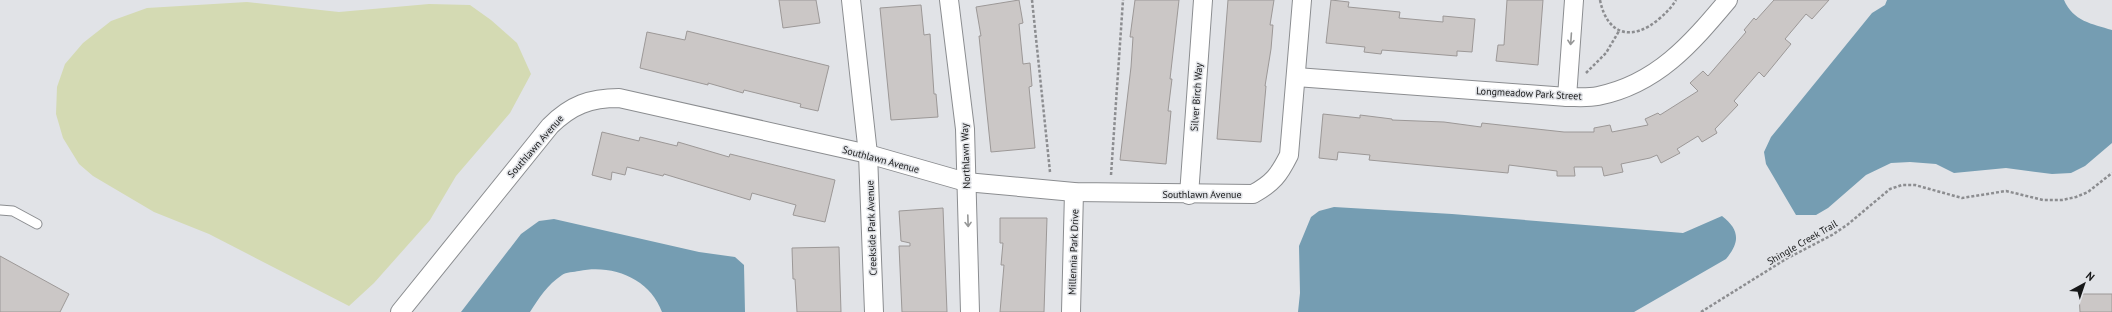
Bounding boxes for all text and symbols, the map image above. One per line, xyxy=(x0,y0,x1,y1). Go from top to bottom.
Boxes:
one-way arrow xyxy=(1568,32,1575,45)
street label: Silver Birch Way xyxy=(1188,62,1205,132)
street label: Longmeadow Park Street xyxy=(1476,84,1583,103)
street label: Southlawn Avenue xyxy=(504,112,566,180)
street label: Northlawn Way xyxy=(958,123,973,189)
street label: Southlawn Avenue xyxy=(841,143,921,176)
street label: Creekside Park Avenue xyxy=(863,180,880,276)
street label: Southlawn Avenue xyxy=(1162,188,1242,201)
street label: Millennia Park Drive xyxy=(1066,209,1081,295)
one-way arrow xyxy=(964,214,971,227)
street label: Shingle Creek Trail xyxy=(1765,217,1840,268)
north arrow xyxy=(2064,264,2104,304)
text: N xyxy=(2083,269,2098,284)

